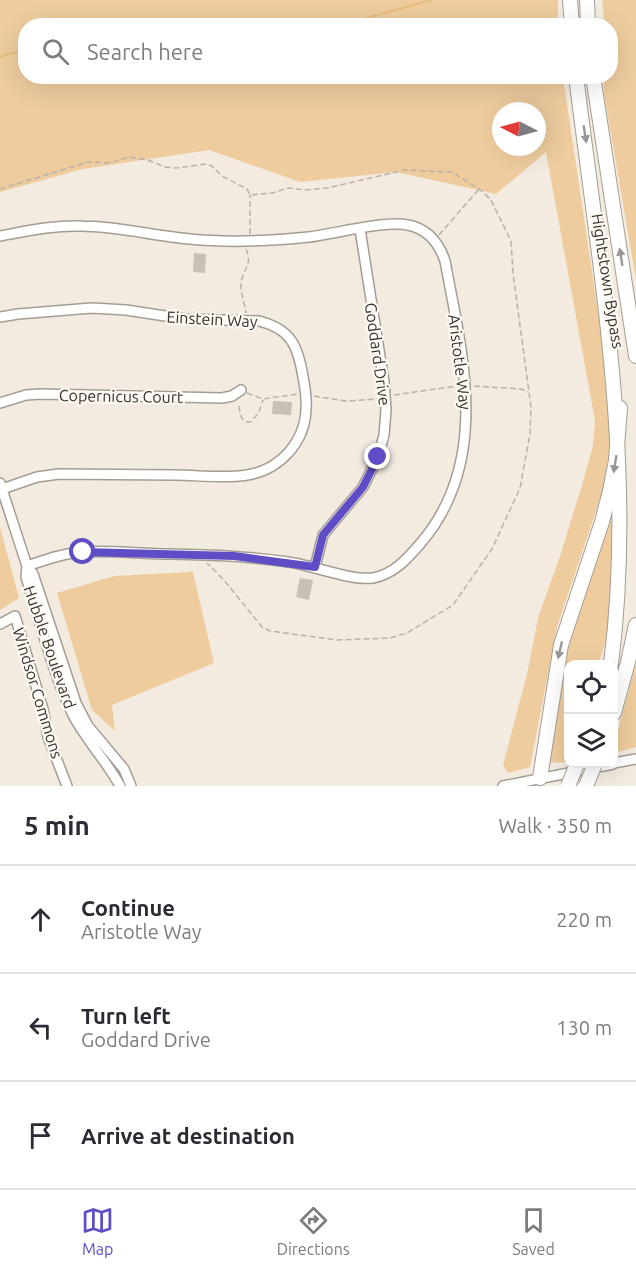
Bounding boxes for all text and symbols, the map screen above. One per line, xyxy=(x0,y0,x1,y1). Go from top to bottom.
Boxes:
search box xyxy=(18,18,618,84)
icon: search xyxy=(39,35,72,68)
text: Search here xyxy=(87,39,203,64)
north arrow xyxy=(492,102,546,156)
one-way arrow xyxy=(580,125,589,144)
street label: Hightstown Bypass xyxy=(588,212,628,350)
one-way arrow xyxy=(616,247,625,266)
street label: Goddard Drive xyxy=(362,301,394,407)
street label: Einstein Way xyxy=(166,308,258,330)
street label: Aristotle Way xyxy=(445,313,475,411)
street label: Copernicus Court xyxy=(59,386,184,406)
route end xyxy=(364,443,390,469)
one-way arrow xyxy=(610,454,619,473)
route start xyxy=(69,538,95,564)
street label: Hubble Boulevard xyxy=(21,583,79,711)
street label: Windsor Commons xyxy=(10,625,66,761)
one-way arrow xyxy=(554,641,564,660)
map controls xyxy=(564,660,618,768)
button: locate xyxy=(564,660,618,714)
button: layers xyxy=(564,714,618,768)
text: 5 min xyxy=(24,811,90,840)
text: Walk · 350 m xyxy=(499,814,612,837)
text: Continue xyxy=(81,895,175,920)
icon: ahead xyxy=(24,903,57,936)
text: 220 m xyxy=(556,908,612,931)
text: Aristotle Way xyxy=(81,920,201,943)
text: Turn left xyxy=(81,1003,171,1028)
icon: left xyxy=(24,1011,57,1044)
text: 130 m xyxy=(556,1016,612,1039)
text: Goddard Drive xyxy=(81,1028,211,1051)
icon: arrive xyxy=(24,1119,57,1152)
text: Arrive at destination xyxy=(81,1123,295,1148)
tab: Map xyxy=(81,1204,114,1258)
tab: Directions xyxy=(277,1204,350,1258)
tab: Saved xyxy=(512,1204,555,1258)

